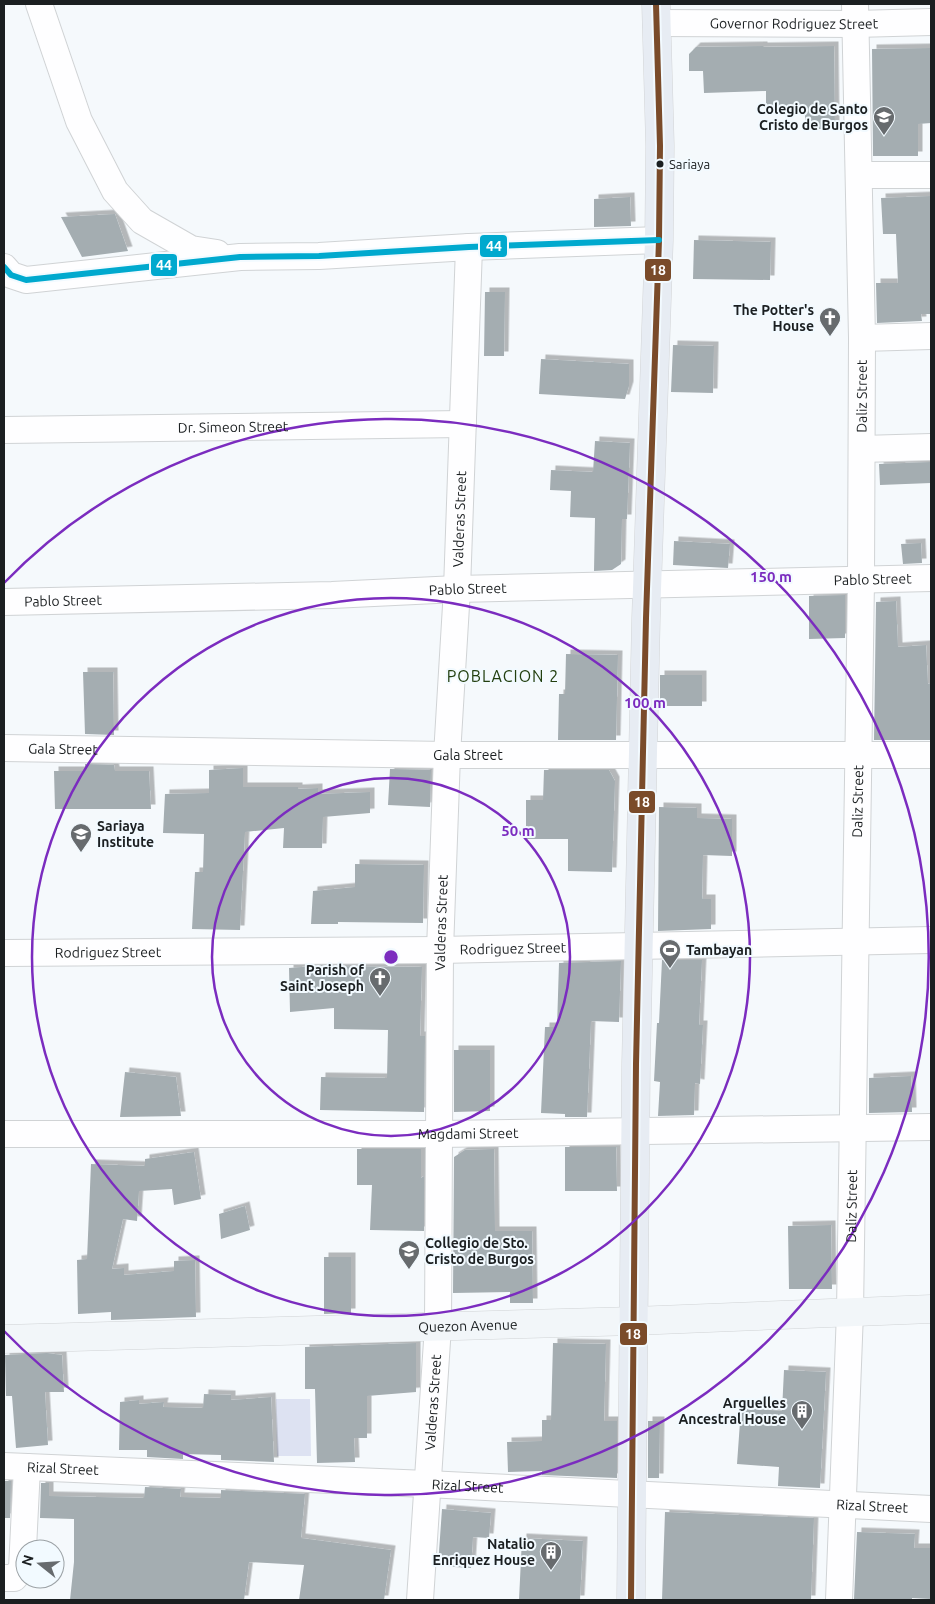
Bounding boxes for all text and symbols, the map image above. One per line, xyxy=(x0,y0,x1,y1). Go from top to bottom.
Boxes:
street label: Governor Rodriguez Street xyxy=(710,15,879,32)
place label: Colegio de Santo Cristo de Burgos xyxy=(757,101,868,133)
school or university icon: Colegio de Santo Cristo de Burgos xyxy=(872,105,896,136)
place label: Sariaya xyxy=(669,157,710,171)
marker: Sariaya xyxy=(655,159,665,169)
line badge: 44 xyxy=(479,234,508,258)
text: 44 xyxy=(486,238,502,254)
line badge: 44 xyxy=(150,253,178,277)
text: 44 xyxy=(156,257,172,273)
line badge: 18 xyxy=(644,258,672,282)
text: 18 xyxy=(650,262,666,278)
place label: The Potter's House xyxy=(733,302,814,334)
church icon: The Potter's House xyxy=(818,306,842,337)
street label: Daliz Street xyxy=(854,359,870,433)
street label: Dr. Simeon Street xyxy=(178,418,289,436)
street label: Valderas Street xyxy=(450,470,469,568)
text: 150 m xyxy=(750,568,792,585)
street label: Pablo Street xyxy=(834,570,912,588)
street label: Pablo Street xyxy=(428,580,507,598)
street label: Pablo Street xyxy=(24,592,103,610)
district label: POBLACION 2 xyxy=(447,667,559,685)
text: 100 m xyxy=(624,694,666,711)
street label: Gala Street xyxy=(28,740,98,757)
street label: Gala Street xyxy=(433,747,503,763)
street label: Daliz Street xyxy=(849,764,866,838)
line badge: 18 xyxy=(628,790,656,814)
text: 18 xyxy=(634,794,650,810)
place label: Sariaya Institute xyxy=(97,818,154,850)
school or university icon: Sariaya Institute xyxy=(69,822,93,853)
text: 50 m xyxy=(501,822,535,839)
street label: Valderas Street xyxy=(432,874,451,971)
sports icon: Tambayan xyxy=(658,938,682,969)
street label: Rodriguez Street xyxy=(460,939,567,958)
place label: Tambayan xyxy=(686,942,752,958)
street label: Rodriguez Street xyxy=(55,944,162,961)
centre of rings xyxy=(382,948,400,966)
place label: Parish of Saint Joseph xyxy=(280,962,364,994)
church icon: Parish of Saint Joseph xyxy=(368,966,392,997)
street label: Magdami Street xyxy=(418,1125,519,1142)
street label: Daliz Street xyxy=(843,1169,860,1243)
place label: Collegio de Sto. Cristo de Burgos xyxy=(425,1235,534,1267)
school or university icon: Collegio de Sto. Cristo de Burgos xyxy=(397,1239,421,1270)
street label: Quezon Avenue xyxy=(418,1316,518,1335)
line badge: 18 xyxy=(619,1322,648,1346)
text: 18 xyxy=(625,1326,641,1342)
street label: Valderas Street xyxy=(422,1353,444,1451)
place label: Arguelles Ancestral House xyxy=(678,1395,786,1427)
building icon: Arguelles Ancestral House xyxy=(790,1399,814,1430)
street label: Rizal Street xyxy=(27,1459,100,1478)
street label: Rizal Street xyxy=(431,1476,504,1496)
street label: Rizal Street xyxy=(836,1496,909,1516)
place label: Natalio Enriquez House xyxy=(433,1536,535,1568)
north arrow xyxy=(15,1539,65,1589)
building icon: Natalio Enriquez House xyxy=(539,1540,563,1571)
text: N xyxy=(18,1553,37,1568)

